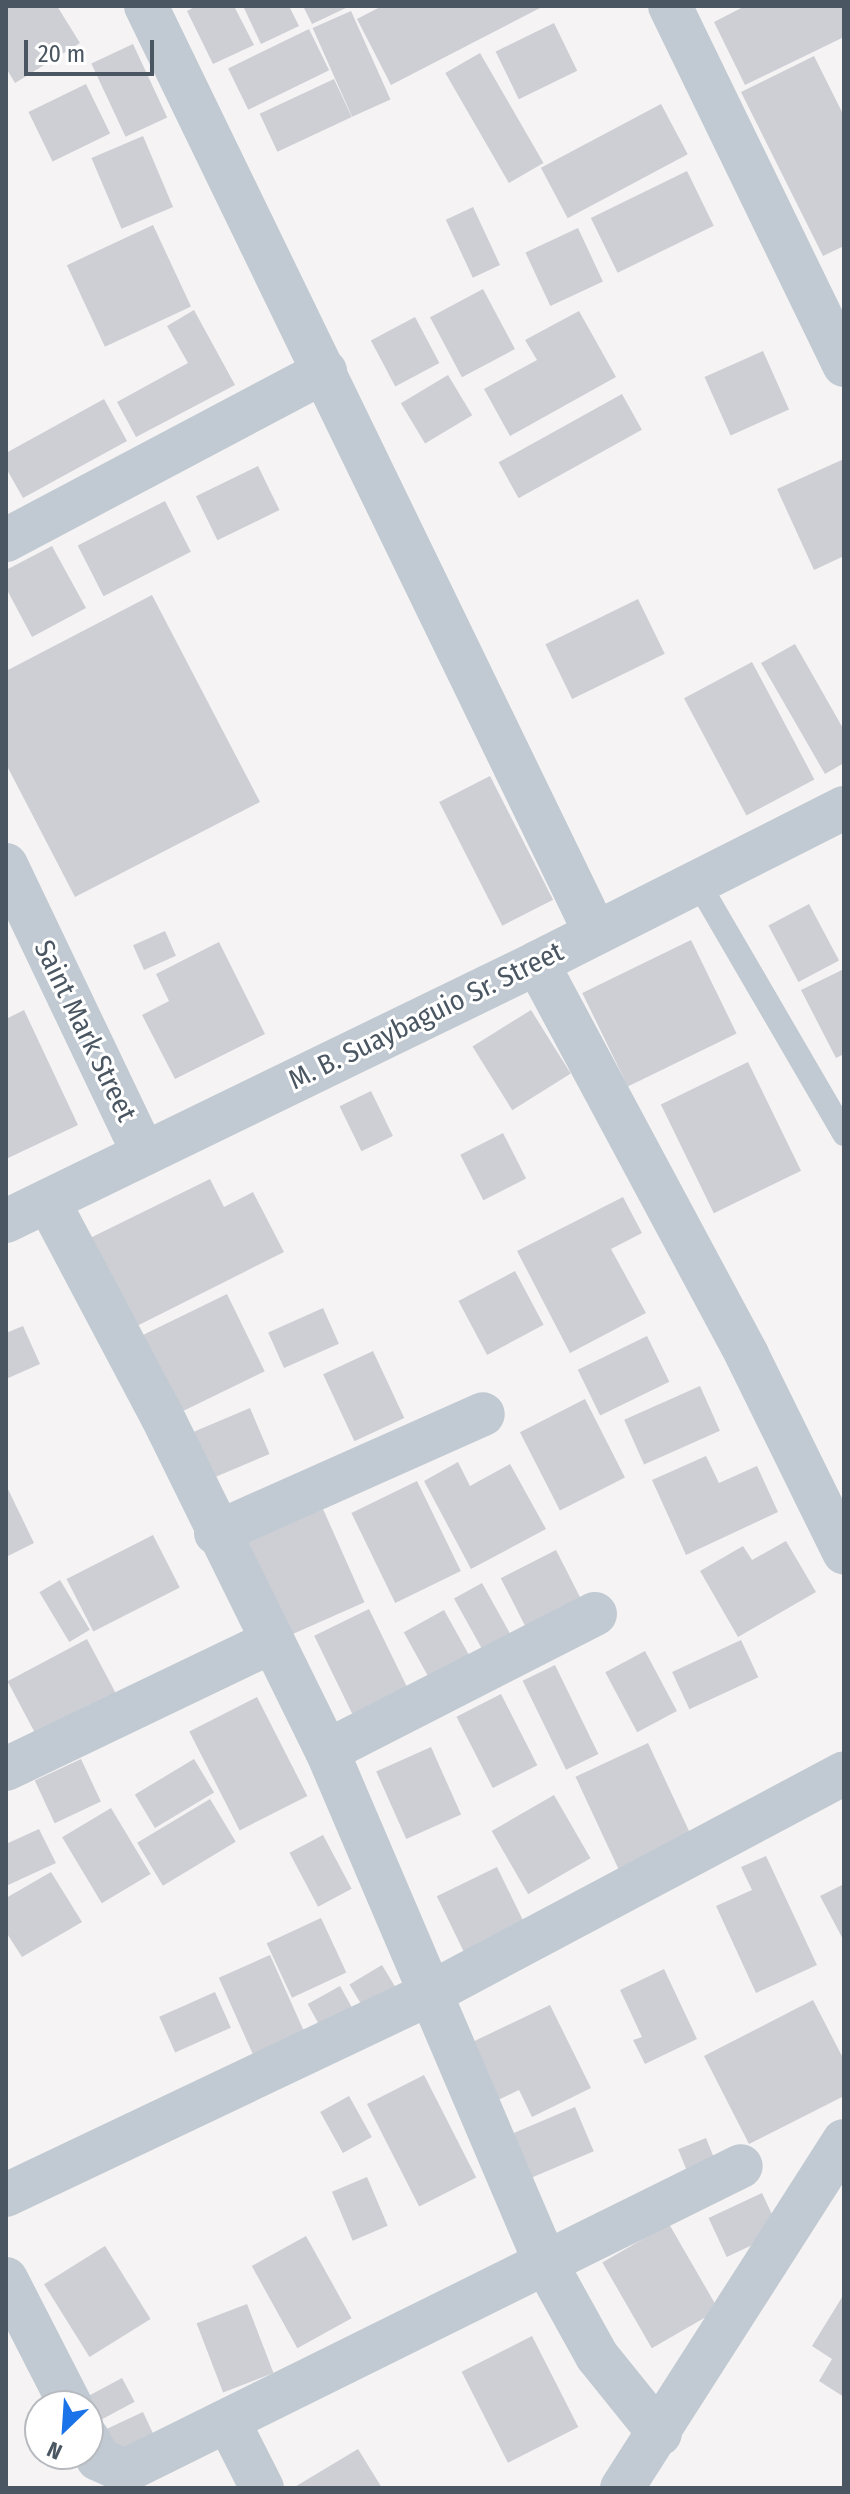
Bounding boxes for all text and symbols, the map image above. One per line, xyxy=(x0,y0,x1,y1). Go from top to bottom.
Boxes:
scale bar xyxy=(28,24,158,74)
text: 20 m xyxy=(38,40,85,68)
street label: Saint Mark Street xyxy=(27,935,143,1127)
street label: M. B. Suaybaguio Sr. Street xyxy=(283,935,569,1097)
north arrow xyxy=(24,2390,104,2470)
text: N xyxy=(43,2435,66,2465)

